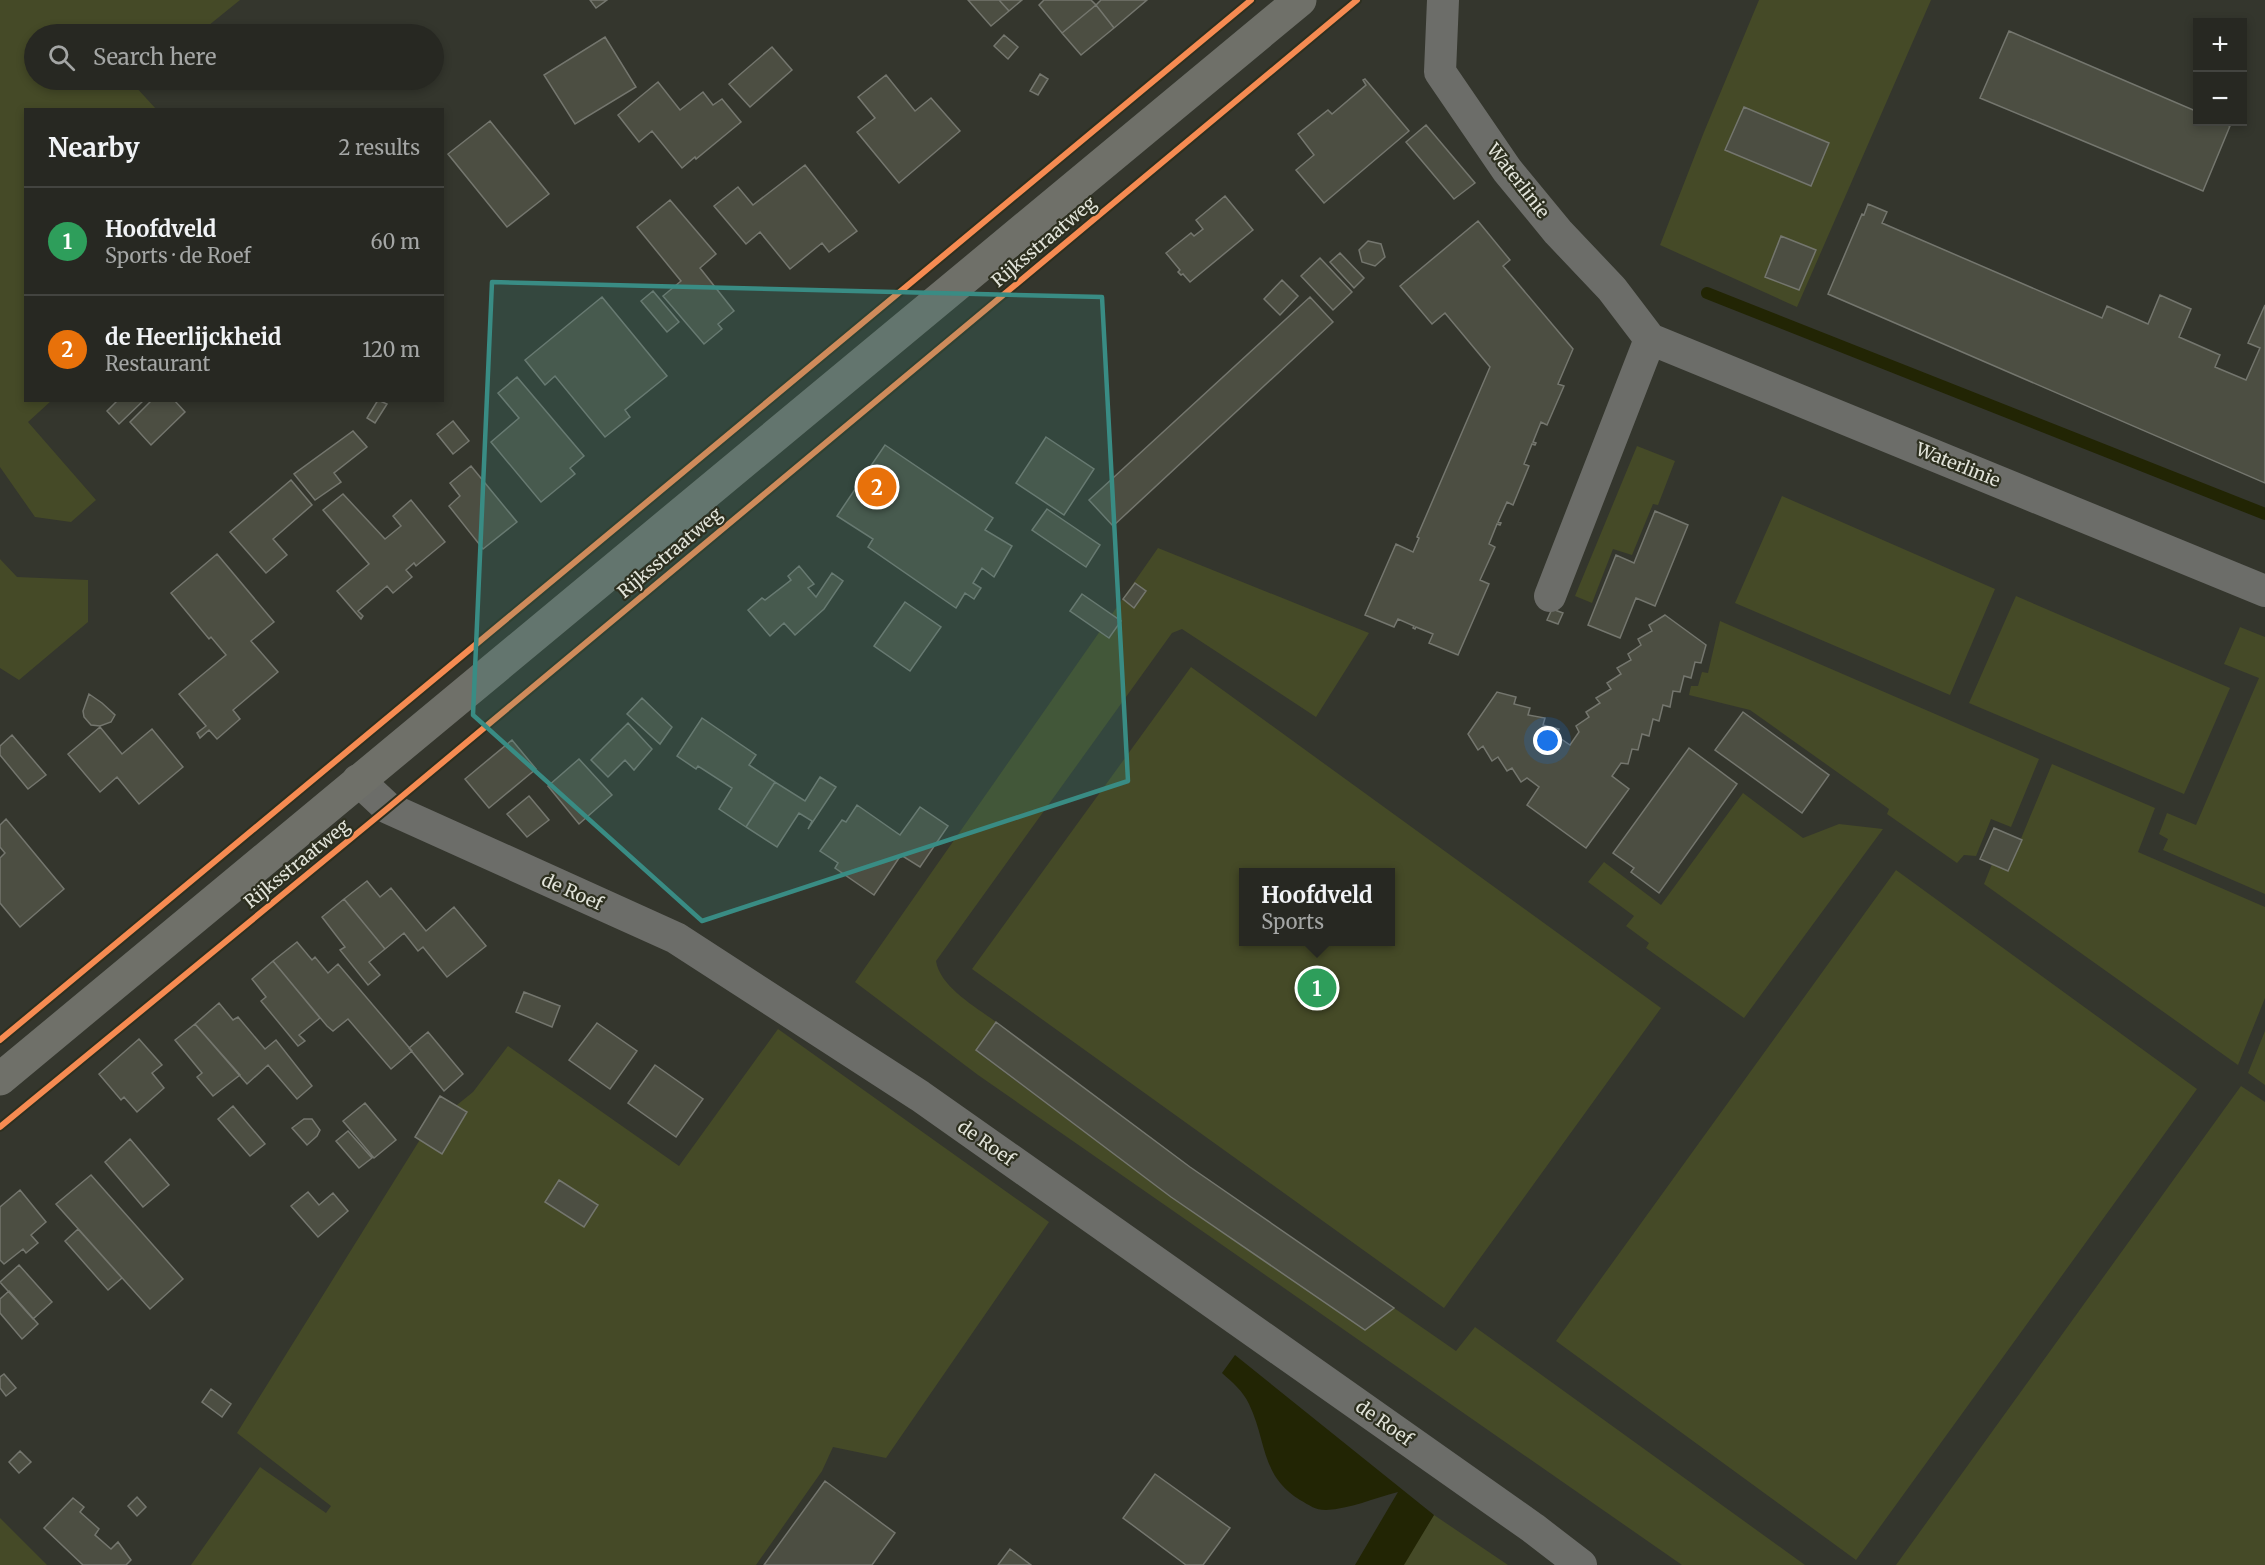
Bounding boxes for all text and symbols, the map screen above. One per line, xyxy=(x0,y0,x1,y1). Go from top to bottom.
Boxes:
map controls xyxy=(2193,18,2247,126)
button: + xyxy=(2193,18,2247,72)
search box xyxy=(24,24,444,90)
icon: search xyxy=(45,41,78,74)
text: Search here xyxy=(93,43,216,71)
button: − xyxy=(2193,72,2247,126)
text: Nearby xyxy=(48,131,140,164)
text: 2 results xyxy=(338,135,420,160)
street label: Waterlinie xyxy=(1481,138,1555,223)
street label: Rijksstraatweg xyxy=(987,191,1101,292)
text: Hoofdveld xyxy=(105,215,216,243)
text: 1 xyxy=(63,229,72,254)
text: 60 m xyxy=(370,229,420,254)
text: Sports · de Roef xyxy=(105,243,251,268)
text: de Heerlijckheid xyxy=(105,323,281,351)
text: 2 xyxy=(62,337,73,362)
text: 120 m xyxy=(362,337,420,362)
text: Restaurant xyxy=(105,351,210,376)
street label: Waterlinie xyxy=(1912,437,2004,492)
pin: 2 xyxy=(858,464,896,510)
street label: Rijksstraatweg xyxy=(613,502,727,603)
your location xyxy=(1533,726,1562,755)
street label: Rijksstraatweg xyxy=(239,814,354,913)
street label: de Roef xyxy=(538,868,607,916)
popup xyxy=(1239,868,1395,946)
text: Hoofdveld xyxy=(1261,881,1373,909)
text: Sports xyxy=(1261,909,1324,934)
pin: 1 xyxy=(1298,966,1336,1010)
street label: de Roef xyxy=(953,1115,1020,1171)
street label: de Roef xyxy=(1351,1395,1418,1451)

